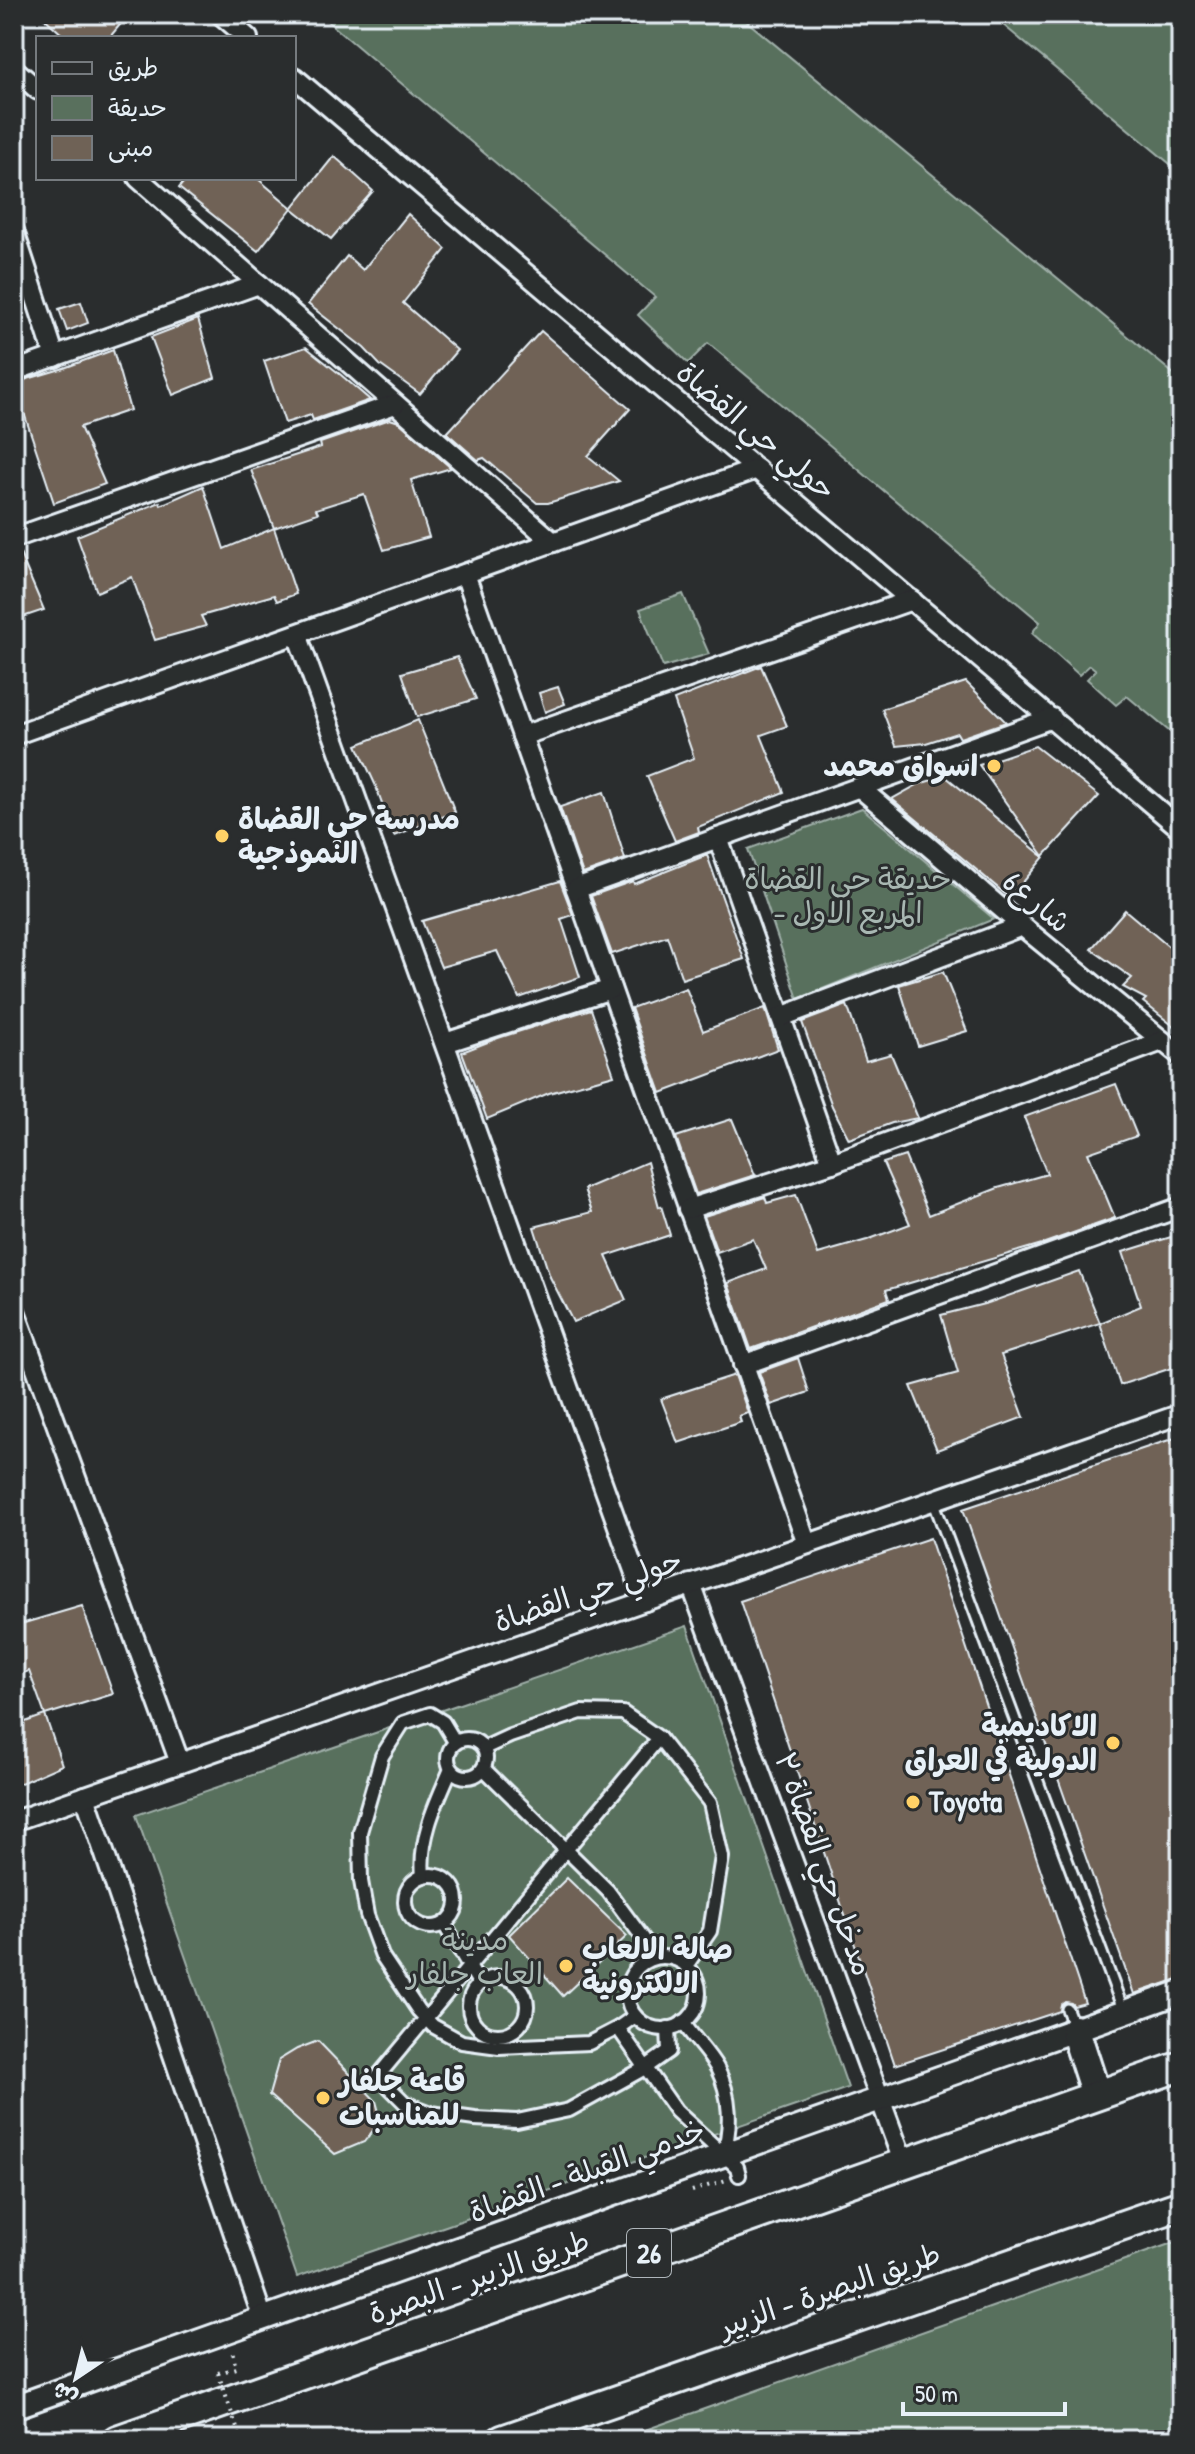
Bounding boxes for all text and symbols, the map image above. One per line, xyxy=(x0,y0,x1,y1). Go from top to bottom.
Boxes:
legend xyxy=(36,36,296,180)
text: طريق xyxy=(108,51,158,83)
text: حديقة xyxy=(108,91,167,123)
text: مبنى xyxy=(108,131,153,163)
street label: حولي حي القضاة xyxy=(664,352,845,514)
place label: اسواق محمد xyxy=(823,745,978,785)
marker: اسواق محمد xyxy=(985,757,1003,775)
place label: مدرسة حي القضاة النموذجية xyxy=(238,798,460,872)
marker: مدرسة حي القضاة النموذجية xyxy=(213,827,231,845)
park label: حديقة حي القضاة - المربع الاول xyxy=(744,858,952,934)
street label: شارع6 xyxy=(994,861,1080,943)
street label: حولي حي القضاة xyxy=(488,1539,690,1648)
place label: الاكاديمية الدولية في العراق xyxy=(905,1705,1097,1782)
marker: الاكاديمية الدولية في العراق xyxy=(1104,1734,1122,1752)
street label: مدخل حي القضاة ٣ xyxy=(759,1746,884,1983)
place label: Toyota xyxy=(928,1781,1002,1822)
marker: Toyota xyxy=(904,1793,922,1811)
park label: مدينة العاب جلفار xyxy=(404,1919,543,1993)
place label: صالة الالعاب الالكترونية xyxy=(582,1928,733,2002)
marker: صالة الالعاب الالكترونية xyxy=(557,1957,575,1975)
place label: قاعة جلفار للمناسبات xyxy=(336,2060,466,2134)
marker: قاعة جلفار للمناسبات xyxy=(314,2089,332,2107)
street label: خدمي القبلة - القضاة xyxy=(463,2109,713,2238)
street label: طريق الزبير - البصرة xyxy=(363,2219,595,2333)
road number: 26 xyxy=(627,2229,671,2277)
street label: طريق البصرة - الزبير xyxy=(711,2232,946,2347)
north arrow xyxy=(36,2338,116,2418)
scale bar xyxy=(903,2366,1065,2416)
text: ش xyxy=(46,2375,83,2414)
text: 50 m xyxy=(915,2377,958,2409)

